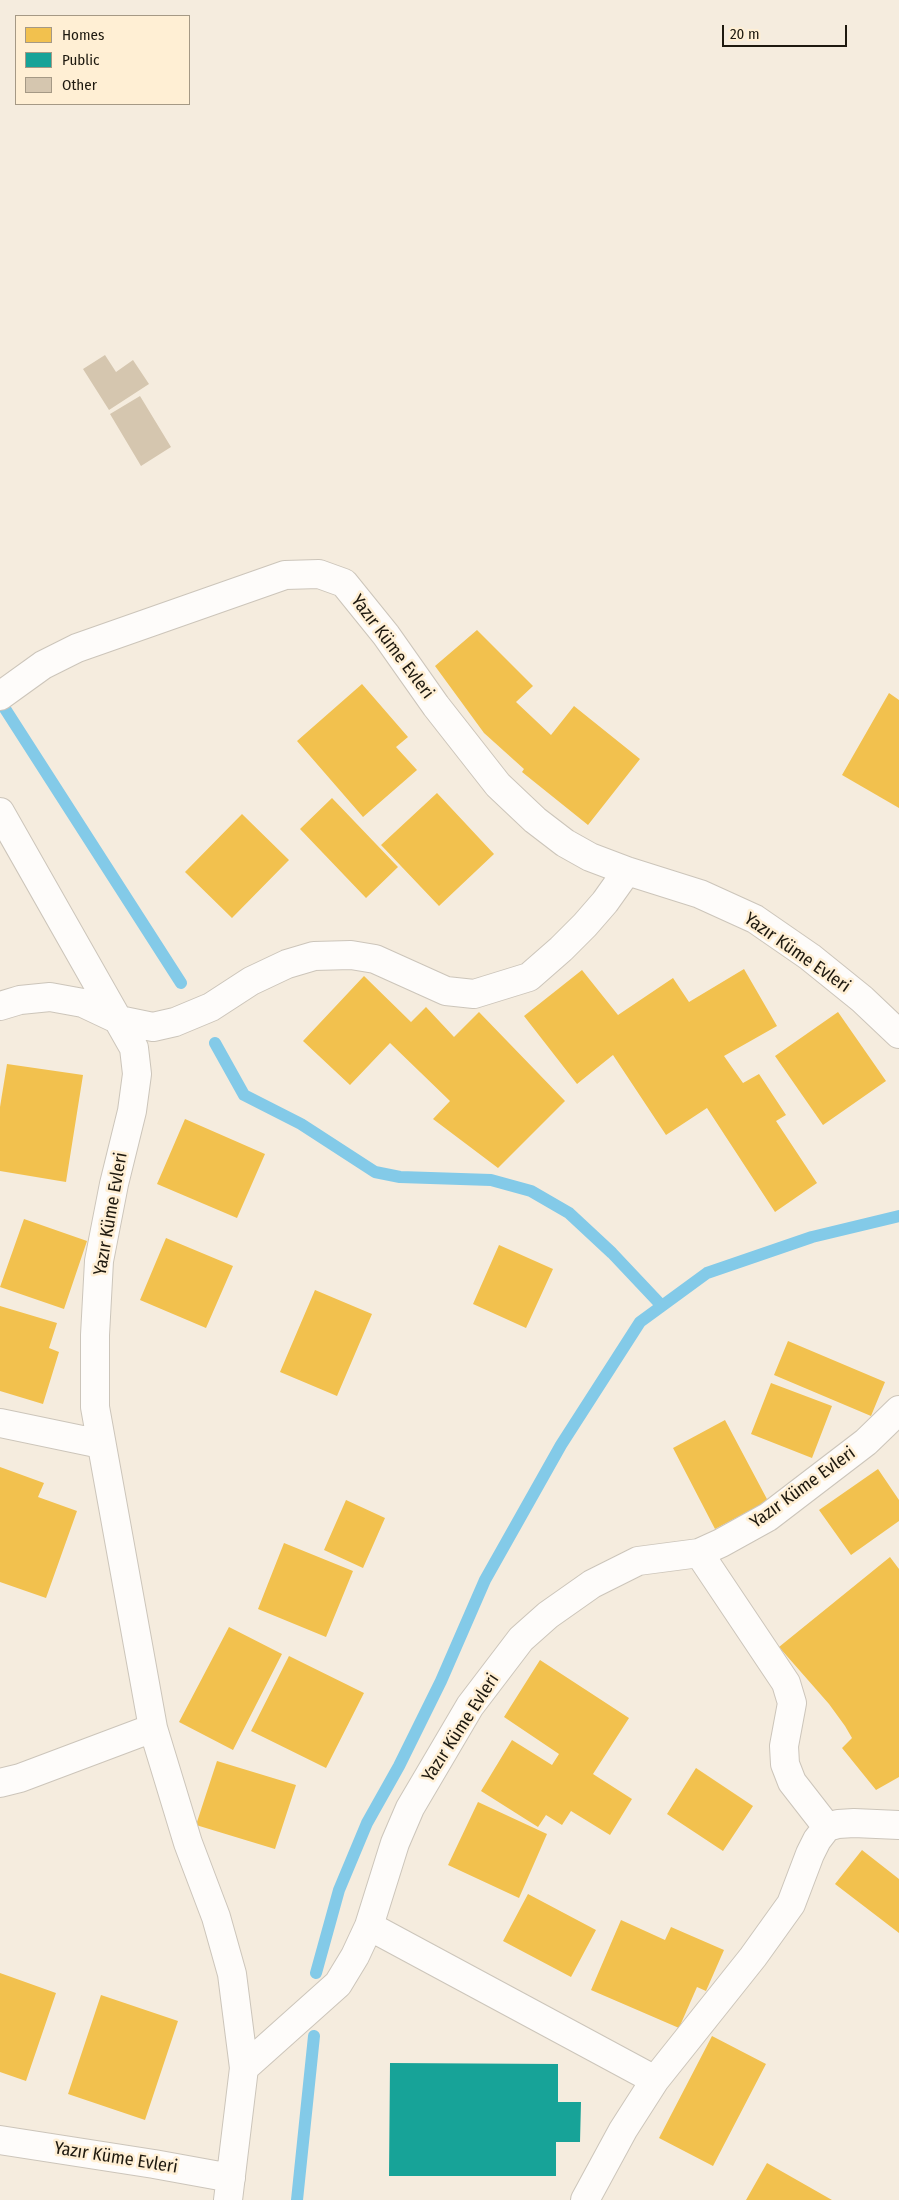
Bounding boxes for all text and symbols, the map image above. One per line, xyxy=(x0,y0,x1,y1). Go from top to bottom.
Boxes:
legend xyxy=(15,15,190,105)
scale bar xyxy=(724,15,849,47)
text: 20 m xyxy=(730,25,760,43)
text: Homes xyxy=(62,26,104,44)
text: Public xyxy=(62,51,99,69)
text: Other xyxy=(62,76,97,94)
street label: Yazır Küme Evleri xyxy=(346,591,438,703)
street label: Yazır Küme Evleri xyxy=(740,908,854,998)
street label: Yazır Küme Evleri xyxy=(90,1151,132,1277)
street label: Yazır Küme Evleri xyxy=(746,1443,860,1533)
street label: Yazır Küme Evleri xyxy=(418,1670,504,1786)
street label: Yazır Küme Evleri xyxy=(53,2138,179,2178)

